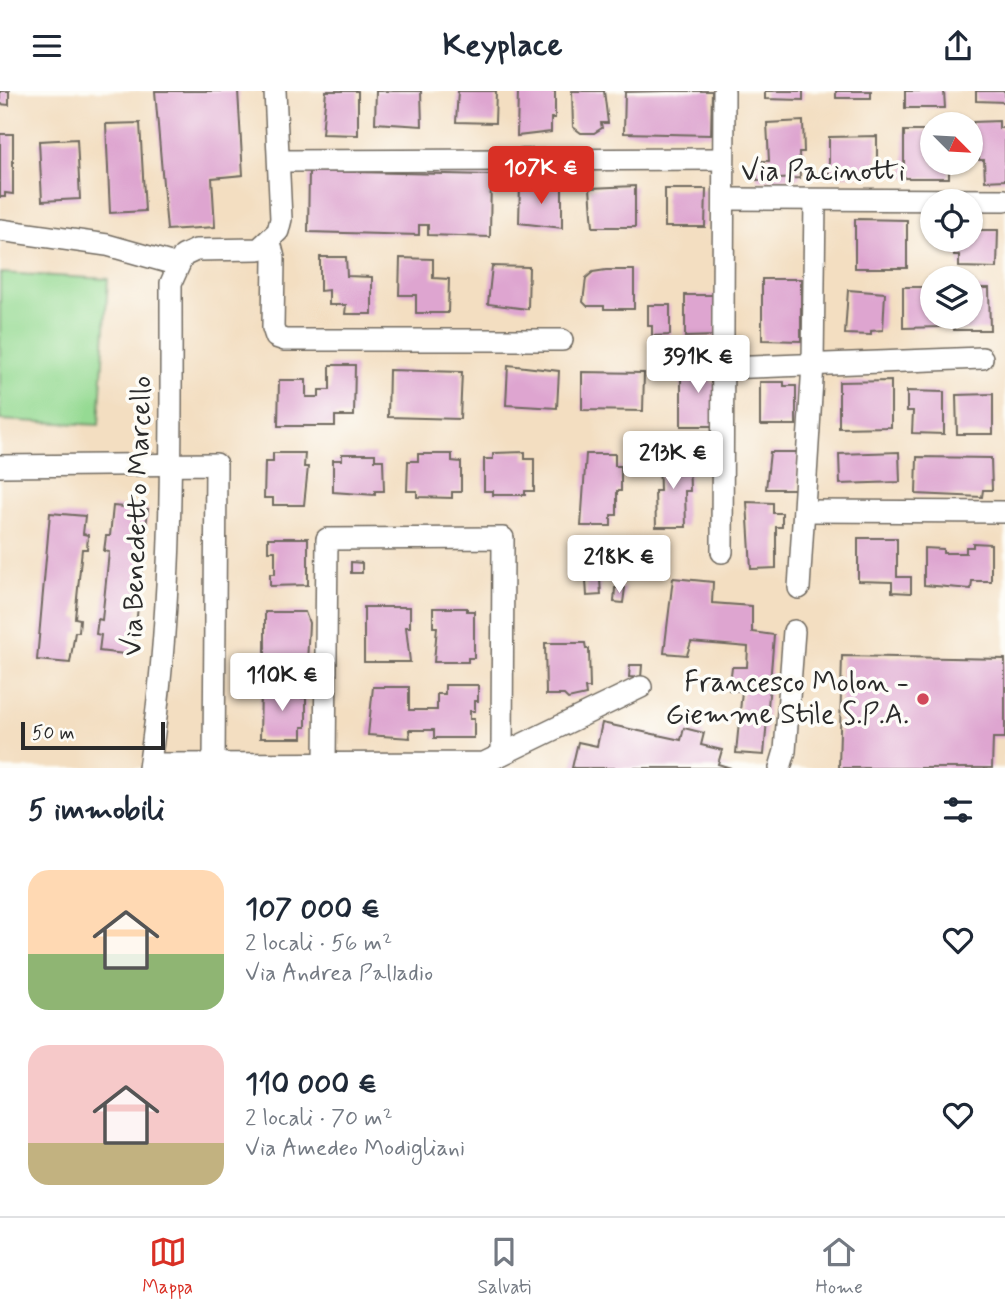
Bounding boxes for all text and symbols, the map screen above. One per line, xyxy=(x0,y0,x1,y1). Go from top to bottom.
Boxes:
text: Keyplace xyxy=(442,25,563,67)
icon: menu xyxy=(28,27,66,65)
icon: share xyxy=(939,27,977,65)
north arrow xyxy=(920,112,984,175)
map controls xyxy=(920,112,983,329)
pin: 107K € xyxy=(484,146,598,206)
text: 107K € xyxy=(504,154,578,184)
street label: Via Pacinotti xyxy=(741,154,905,191)
button: locate xyxy=(920,189,983,252)
button: layers xyxy=(920,266,983,329)
pin: 391K € xyxy=(641,335,755,395)
text: 391K € xyxy=(663,343,733,373)
street label: Via Benedetto Marcello xyxy=(115,375,161,657)
pin: 213K € xyxy=(616,431,730,491)
text: 213K € xyxy=(639,439,707,469)
pin: 218K € xyxy=(562,535,676,595)
text: 218K € xyxy=(583,543,655,573)
pin: 110K € xyxy=(225,653,339,713)
text: 110K € xyxy=(246,661,318,691)
place label: Francesco Molon - Giemme Stile S.P.A. xyxy=(666,665,909,734)
marker: Francesco Molon - Giemme Stile S.P.A. xyxy=(915,691,931,707)
scale bar xyxy=(21,719,164,751)
text: 50 m xyxy=(32,721,75,746)
text: 5 immobili xyxy=(28,791,165,830)
icon: filters xyxy=(939,791,977,829)
text: 107 000 € xyxy=(245,890,380,929)
icon: home xyxy=(84,898,168,982)
icon: heart xyxy=(939,921,977,959)
text: 2 locali · 56 m² xyxy=(245,929,392,959)
text: Via Andrea Palladio xyxy=(245,959,433,989)
text: 110 000 € xyxy=(245,1065,377,1104)
icon: home xyxy=(84,1073,168,1157)
icon: heart xyxy=(939,1096,977,1134)
text: 2 locali · 70 m² xyxy=(245,1104,393,1134)
text: Via Amedeo Modigliani xyxy=(245,1134,465,1164)
tab: Mappa xyxy=(142,1233,193,1300)
tab: Salvati xyxy=(477,1233,531,1300)
tab: Home xyxy=(816,1233,863,1300)

